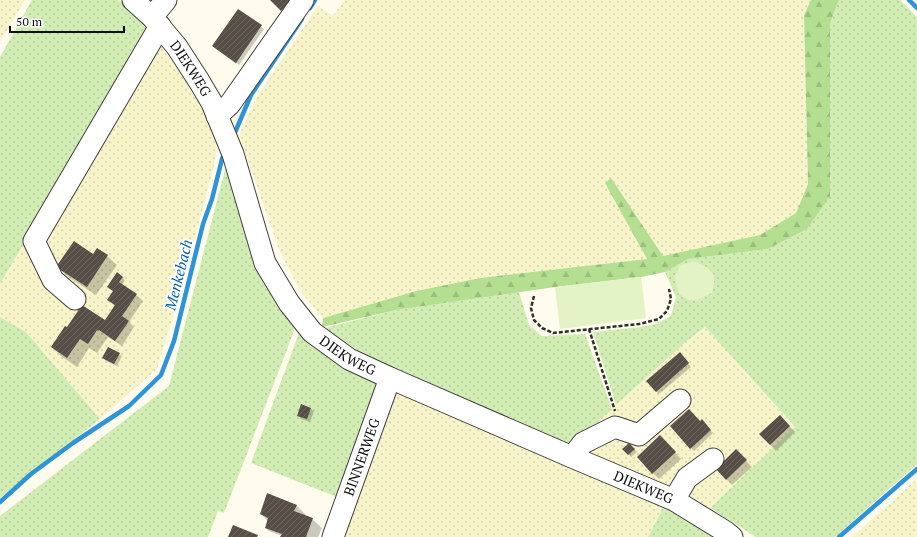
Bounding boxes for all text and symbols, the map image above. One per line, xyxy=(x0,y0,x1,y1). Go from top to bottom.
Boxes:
scale bar xyxy=(10,8,124,34)
text: 50 m xyxy=(16,14,43,29)
street label: DIEKWEG xyxy=(166,36,216,100)
water label: Menkebach xyxy=(159,237,196,313)
street label: DIEKWEG xyxy=(316,331,380,379)
street label: BINNERWEG xyxy=(339,415,384,498)
street label: DIEKWEG xyxy=(611,466,677,508)

